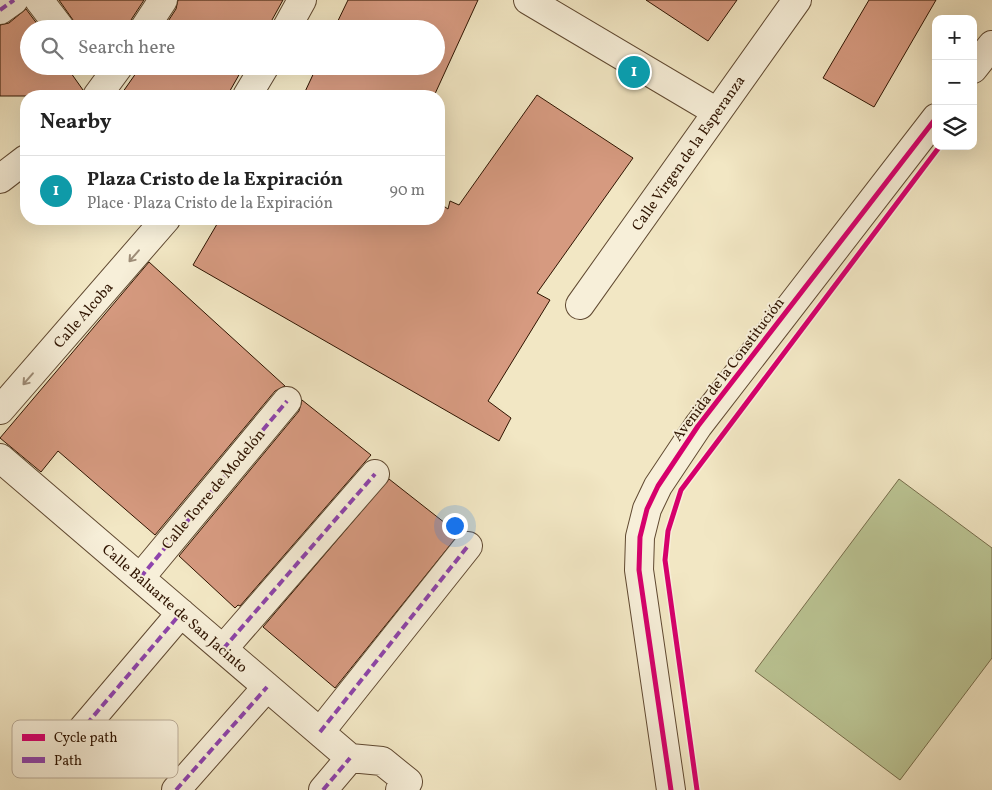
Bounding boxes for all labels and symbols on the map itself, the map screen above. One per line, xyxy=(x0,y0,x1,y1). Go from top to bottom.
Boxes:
pin: 1 xyxy=(618,53,650,91)
street label: Calle Virgen de la Esperanza xyxy=(627,72,751,236)
one-way arrow xyxy=(128,249,139,262)
street label: Calle Alcoba xyxy=(49,278,119,354)
street label: Avenida de la Constitución xyxy=(668,294,790,446)
one-way arrow xyxy=(22,372,33,385)
street label: Calle Torre de Modelón xyxy=(157,425,271,555)
your location xyxy=(442,513,468,539)
street label: Calle Baluarte de San Jacinto xyxy=(97,540,251,678)
legend xyxy=(12,720,178,778)
text: Cycle path xyxy=(54,729,118,748)
text: Path xyxy=(54,752,82,771)

